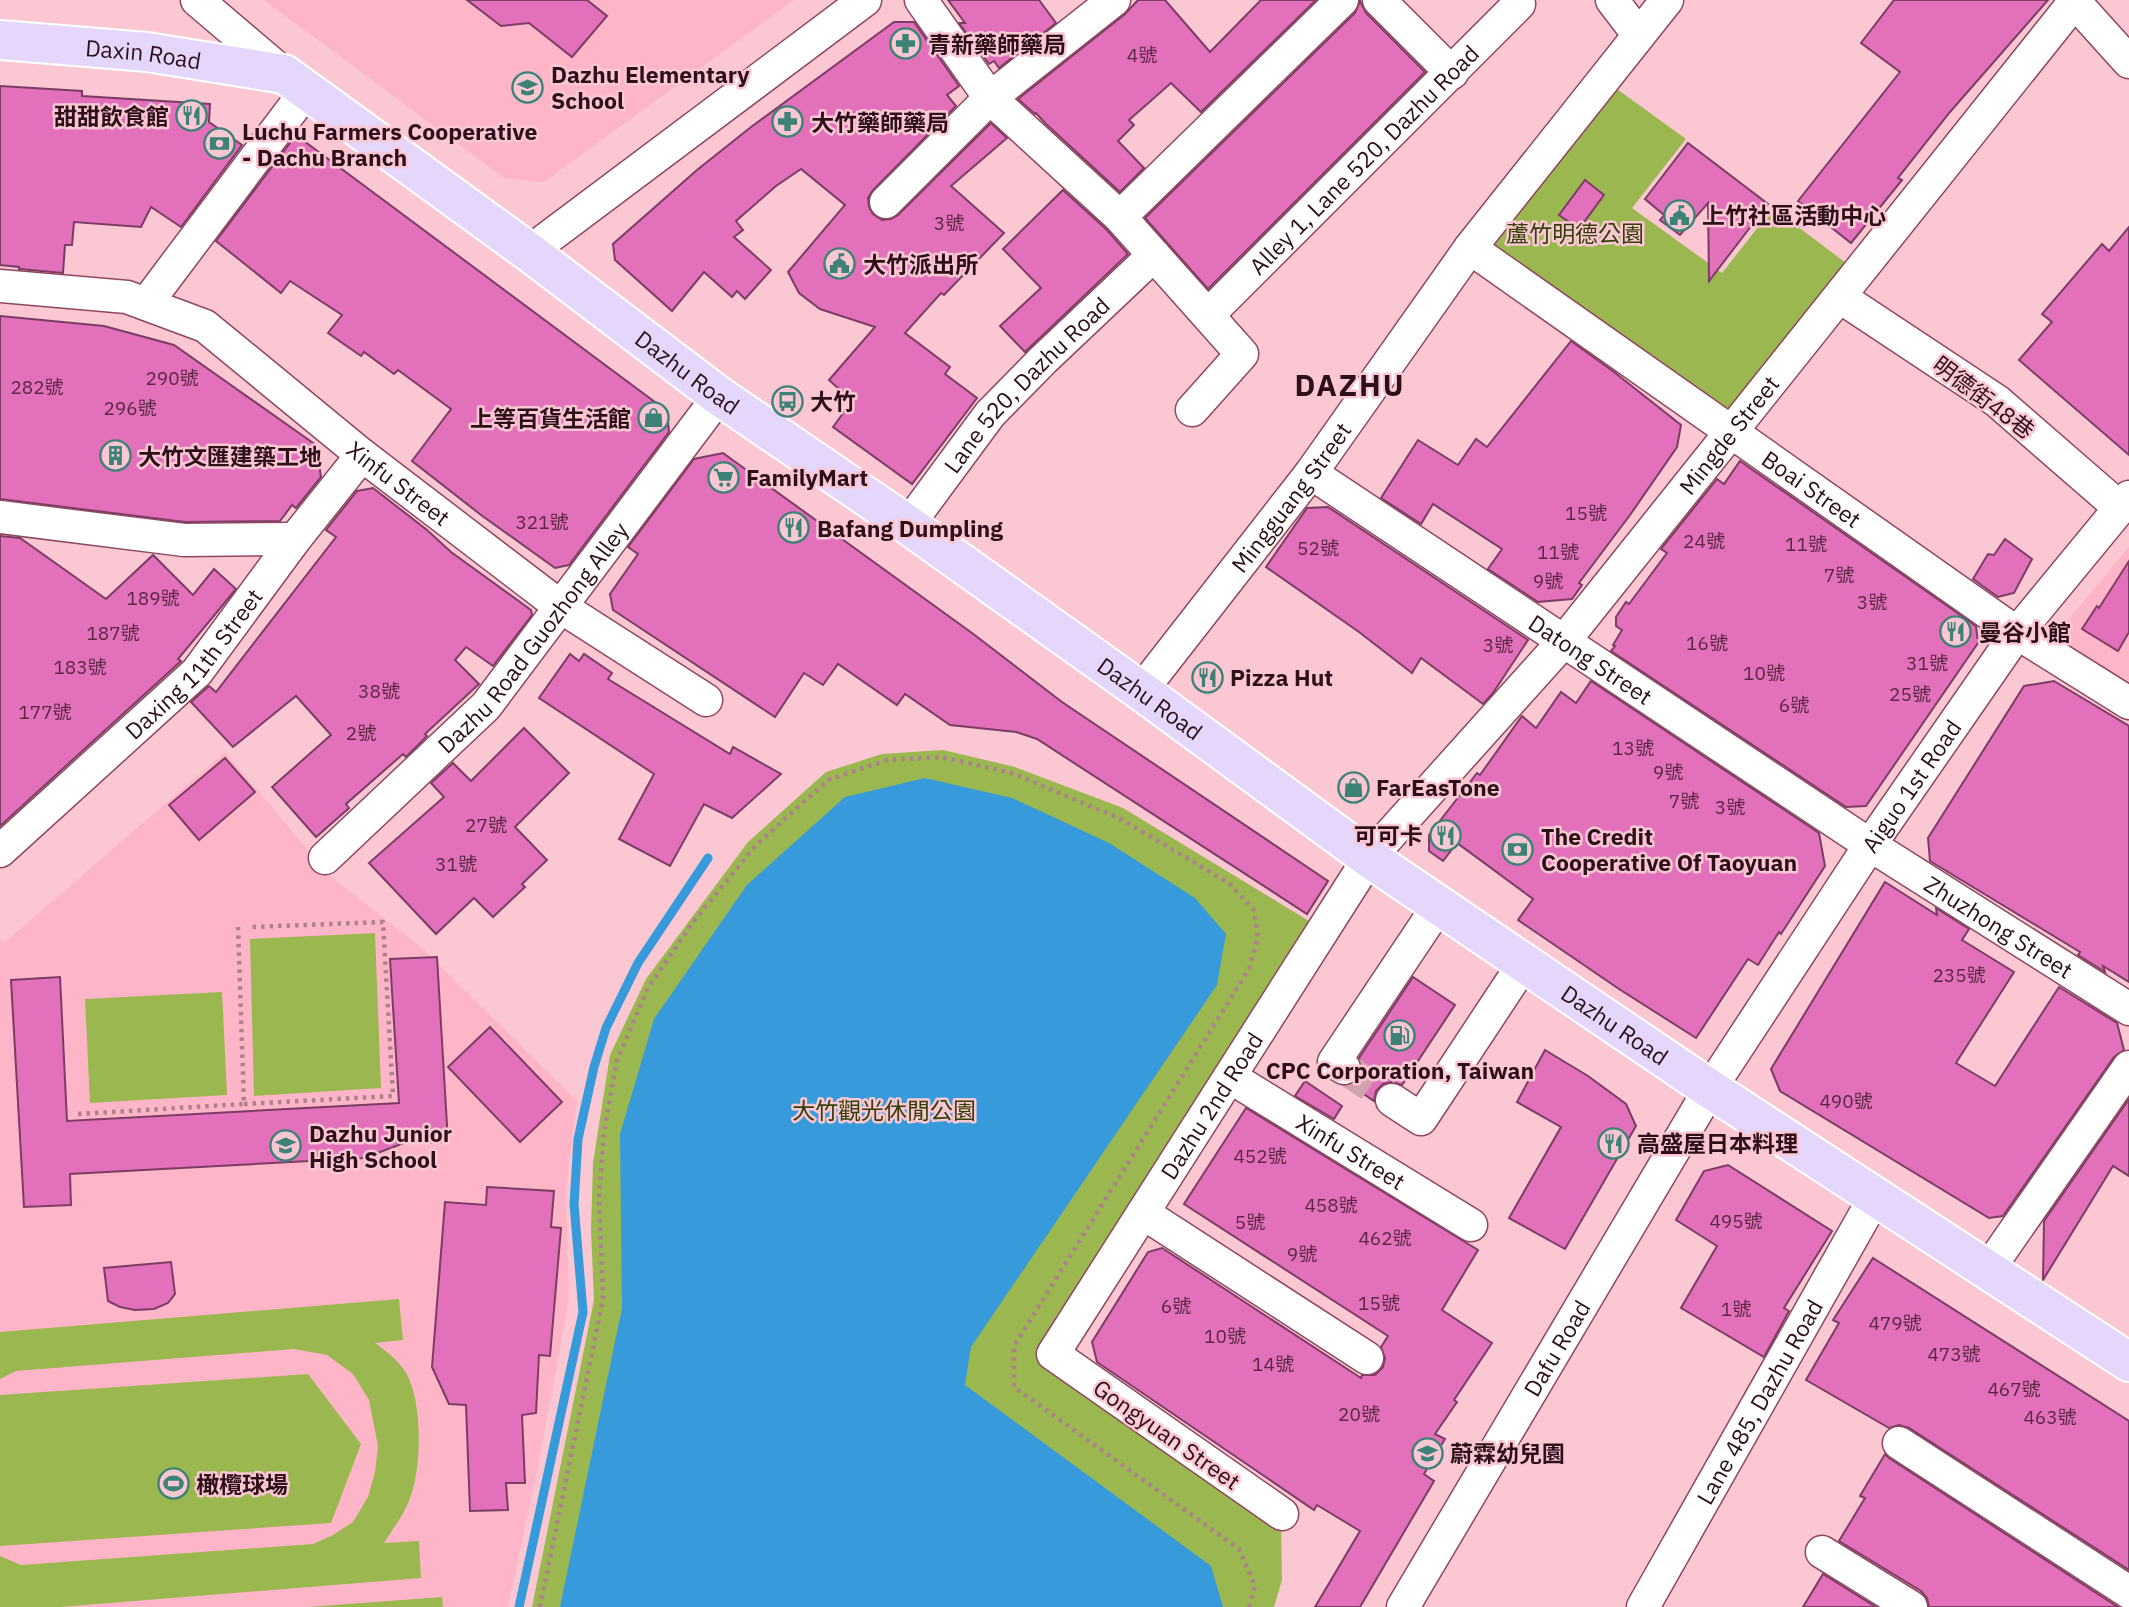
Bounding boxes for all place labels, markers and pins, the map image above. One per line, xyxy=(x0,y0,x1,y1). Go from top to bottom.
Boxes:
pharmacy icon: 青新藥師藥局 xyxy=(888,27,922,61)
place label: 青新藥師藥局 xyxy=(928,29,1066,59)
place label: Dazhu Elementary School xyxy=(551,59,750,115)
school or university icon: Dazhu Elementary School xyxy=(511,70,545,104)
restaurant icon: 甜甜飲食館 xyxy=(175,99,209,133)
place label: 甜甜飲食館 xyxy=(54,101,169,131)
pharmacy icon: 大竹藥師藥局 xyxy=(771,105,805,139)
place label: 大竹藥師藥局 xyxy=(811,107,949,137)
place label: Luchu Farmers Cooperative - Dachu Branch xyxy=(242,116,538,172)
bank icon: Luchu Farmers Cooperative - Dachu Branch xyxy=(202,127,236,161)
public building icon: 上竹社區活動中心 xyxy=(1662,198,1696,232)
place label: 上竹社區活動中心 xyxy=(1702,200,1886,230)
public building icon: 大竹派出所 xyxy=(823,247,857,281)
place label: 大竹派出所 xyxy=(863,249,978,279)
bus stop icon: 大竹 xyxy=(770,384,804,418)
place label: 大竹 xyxy=(810,386,856,416)
shop icon: 上等百貨生活館 xyxy=(637,401,671,435)
place label: 上等百貨生活館 xyxy=(470,403,631,433)
building icon: 大竹文匯建築工地 xyxy=(98,439,132,473)
place label: 大竹文匯建築工地 xyxy=(138,441,322,471)
supermarket icon: FamilyMart xyxy=(706,460,740,494)
place label: FamilyMart xyxy=(746,462,868,492)
restaurant icon: Bafang Dumpling xyxy=(777,511,811,545)
place label: Bafang Dumpling xyxy=(817,513,1003,543)
restaurant icon: 曼谷小館 xyxy=(1939,615,1973,649)
place label: 曼谷小館 xyxy=(1979,617,2071,647)
restaurant icon: Pizza Hut xyxy=(1190,660,1224,694)
place label: Pizza Hut xyxy=(1230,662,1333,692)
shop icon: FarEasTone xyxy=(1336,770,1370,804)
place label: FarEasTone xyxy=(1376,772,1500,802)
restaurant icon: 可可卡 xyxy=(1429,818,1463,852)
place label: 可可卡 xyxy=(1354,820,1423,850)
place label: The Credit Cooperative Of Taoyuan xyxy=(1541,821,1797,877)
bank icon: The Credit Cooperative Of Taoyuan xyxy=(1501,832,1535,866)
fuel station icon: CPC Corporation, Taiwan xyxy=(1383,1019,1417,1053)
place label: CPC Corporation, Taiwan xyxy=(1266,1055,1534,1085)
place label: Dazhu Junior High School xyxy=(309,1118,452,1174)
restaurant icon: 高盛屋日本料理 xyxy=(1597,1126,1631,1160)
place label: 高盛屋日本料理 xyxy=(1637,1128,1798,1158)
school or university icon: Dazhu Junior High School xyxy=(269,1129,303,1163)
school or university icon: 蔚霖幼兒園 xyxy=(1410,1436,1444,1470)
place label: 蔚霖幼兒園 xyxy=(1450,1438,1565,1468)
sports icon: 橄欖球場 xyxy=(156,1467,190,1501)
place label: 橄欖球場 xyxy=(196,1469,288,1499)

